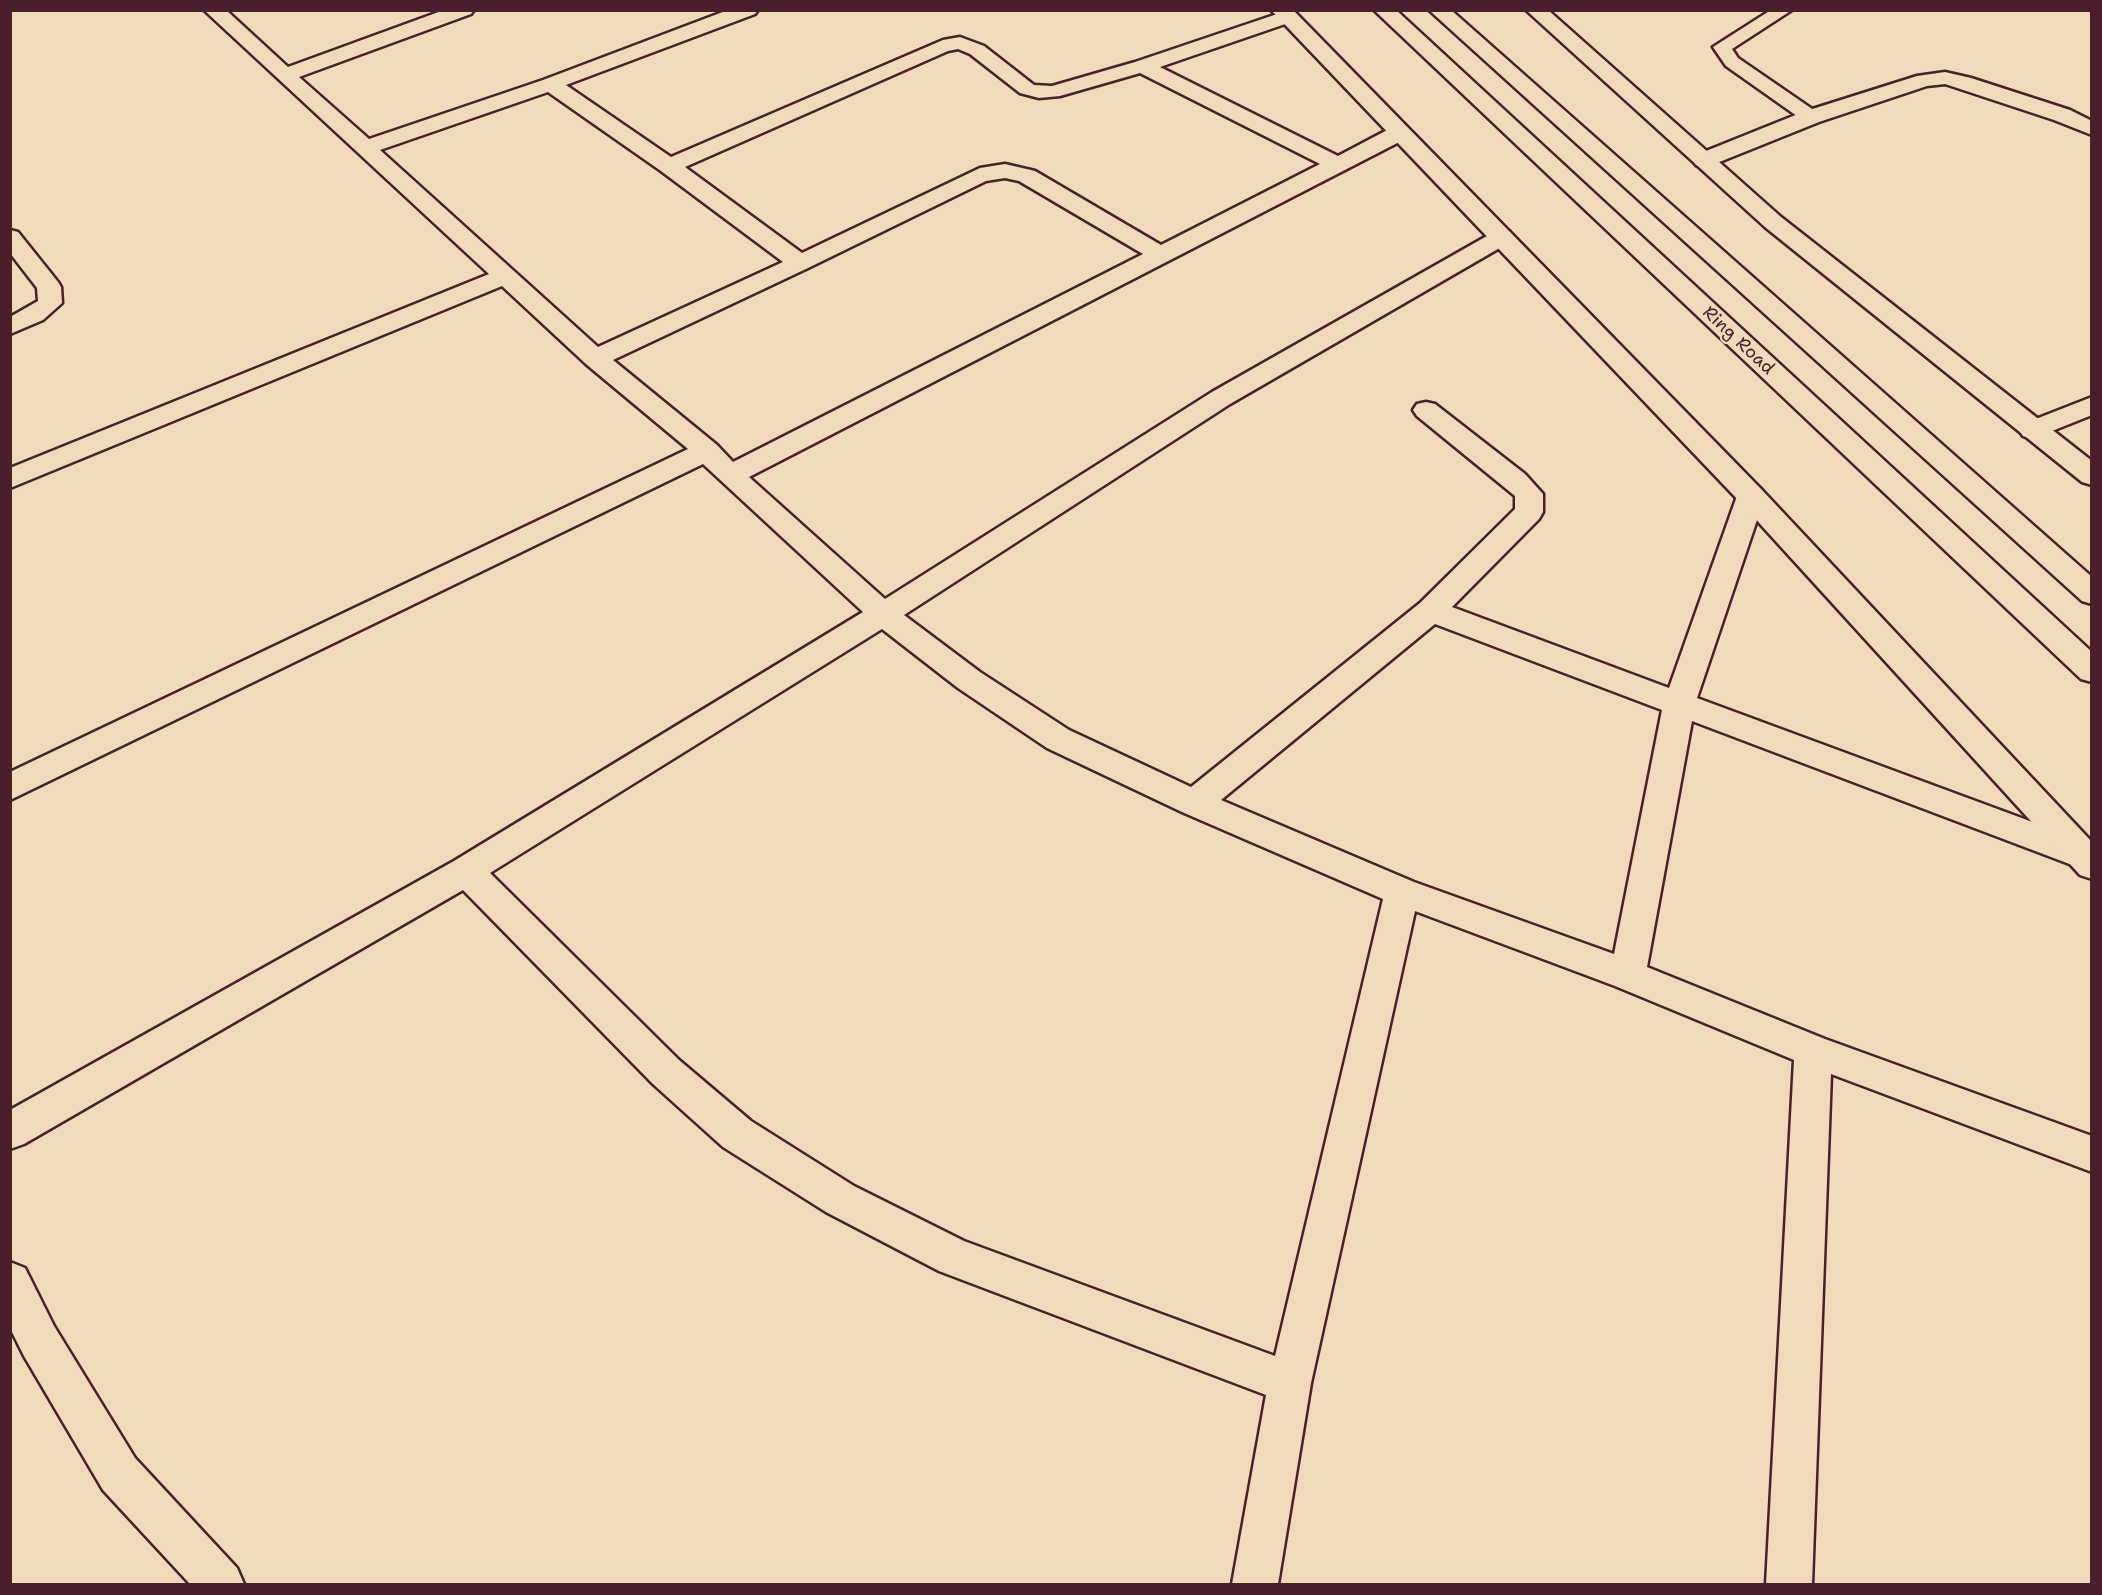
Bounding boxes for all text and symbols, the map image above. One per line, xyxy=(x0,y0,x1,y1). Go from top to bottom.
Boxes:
street label: Ring Road xyxy=(1698,302,1778,380)

